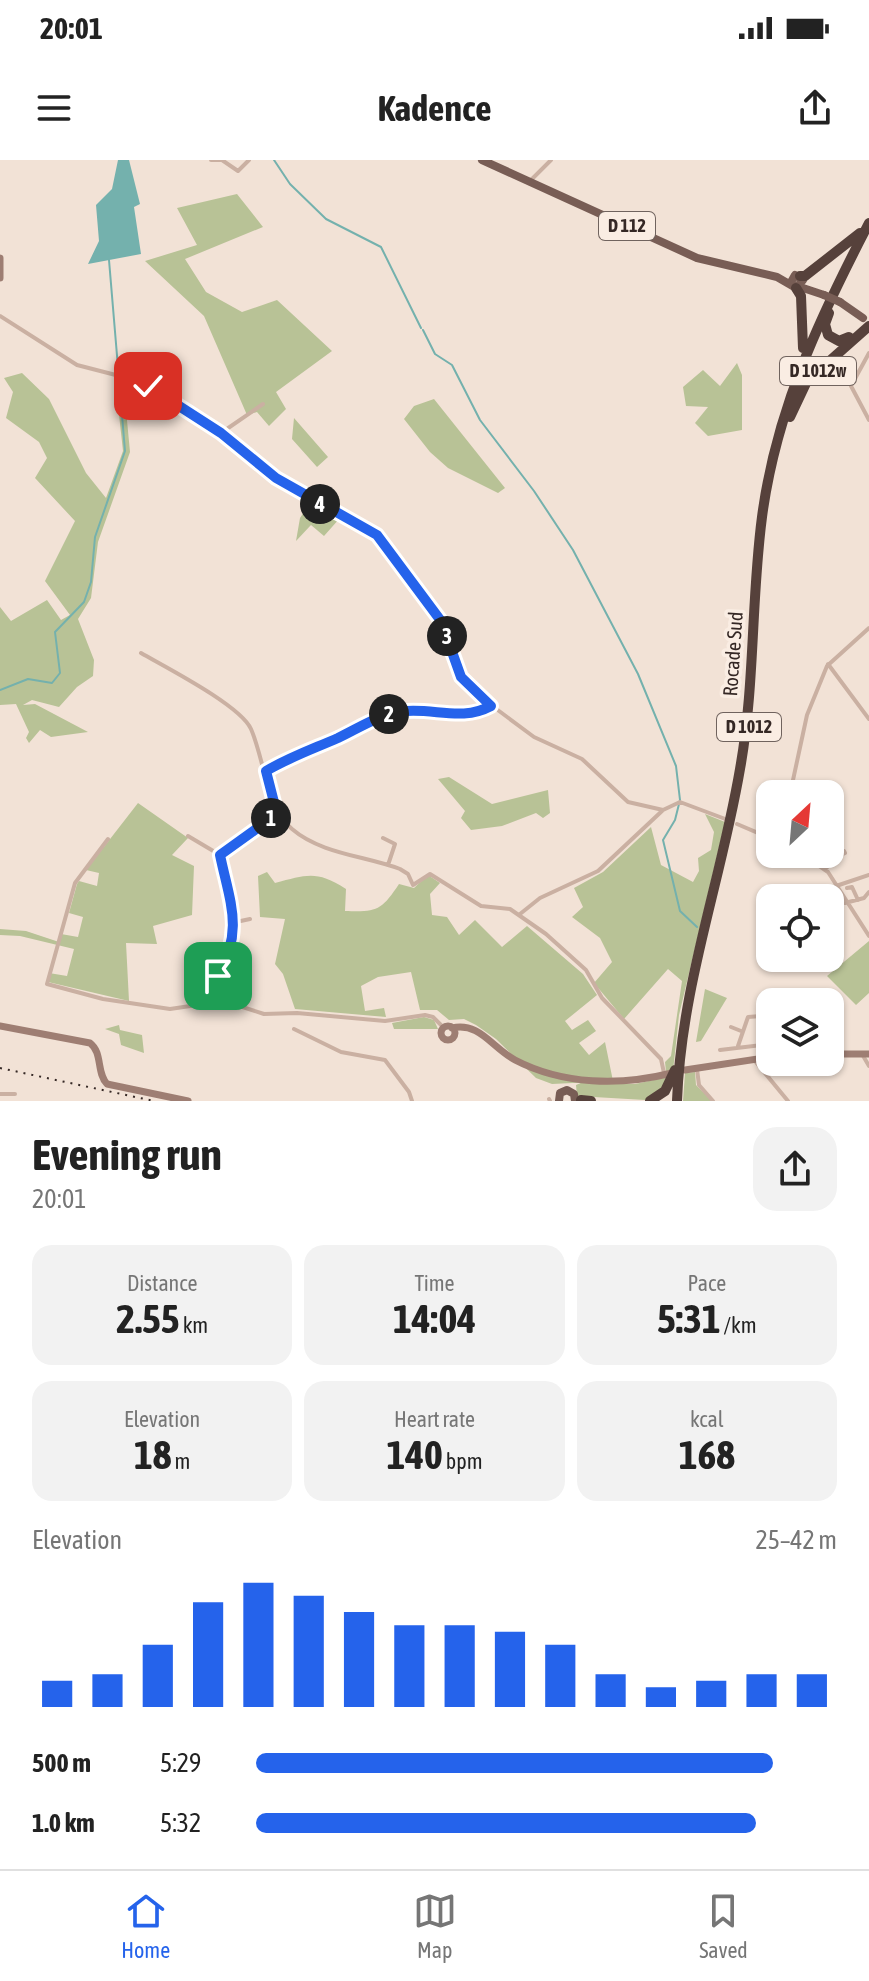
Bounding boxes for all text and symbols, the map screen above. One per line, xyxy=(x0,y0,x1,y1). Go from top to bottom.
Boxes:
text: 20:01 xyxy=(40,11,103,45)
icon: menu xyxy=(32,86,76,130)
icon: share xyxy=(793,86,837,130)
text: Kadence xyxy=(377,87,492,129)
road number: D 112 xyxy=(599,212,655,240)
pin xyxy=(114,352,182,420)
road number: D 1012w xyxy=(780,357,856,385)
icon: check xyxy=(126,364,170,408)
pin: 4 xyxy=(300,484,340,524)
text: 4 xyxy=(315,491,325,517)
street label: Rocade Sud xyxy=(718,611,747,697)
pin: 3 xyxy=(427,616,467,656)
text: 3 xyxy=(442,623,452,649)
pin: 2 xyxy=(369,694,409,734)
text: 2 xyxy=(384,701,394,727)
road number: D 1012 xyxy=(717,713,781,741)
north arrow xyxy=(756,780,844,868)
map controls xyxy=(756,780,844,1076)
pin: 1 xyxy=(251,798,291,838)
text: 1 xyxy=(266,805,276,831)
button: locate xyxy=(756,884,844,972)
pin xyxy=(184,942,252,1010)
icon: arrive xyxy=(196,954,240,998)
button: layers xyxy=(756,988,844,1076)
button: share xyxy=(753,1127,837,1211)
text: Evening run xyxy=(32,1129,222,1179)
text: 20:01 xyxy=(32,1184,87,1214)
text: Distance xyxy=(127,1270,197,1296)
text: Time xyxy=(414,1270,455,1296)
text: Pace xyxy=(687,1270,726,1296)
text: 2.55 xyxy=(116,1296,180,1341)
text: 14:04 xyxy=(393,1296,476,1341)
text: 5:31 xyxy=(657,1296,721,1341)
text: km xyxy=(180,1312,208,1338)
text: /km xyxy=(721,1312,757,1338)
text: Elevation xyxy=(124,1406,200,1432)
text: Heart rate xyxy=(394,1406,475,1432)
text: kcal xyxy=(690,1406,724,1432)
text: 18 xyxy=(134,1432,172,1477)
text: 140 xyxy=(386,1432,443,1477)
text: 168 xyxy=(679,1432,735,1477)
text: m xyxy=(172,1448,190,1474)
text: bpm xyxy=(443,1448,483,1474)
text: Elevation xyxy=(32,1525,122,1555)
text: 25–42 m xyxy=(755,1525,837,1555)
text: 500 m xyxy=(32,1748,91,1778)
text: 5:29 xyxy=(160,1748,201,1778)
text: 1.0 km xyxy=(32,1808,95,1838)
text: 5:32 xyxy=(160,1808,201,1838)
tab: Home xyxy=(121,1889,170,1963)
tab: Map xyxy=(413,1889,457,1963)
tab: Saved xyxy=(699,1889,748,1963)

